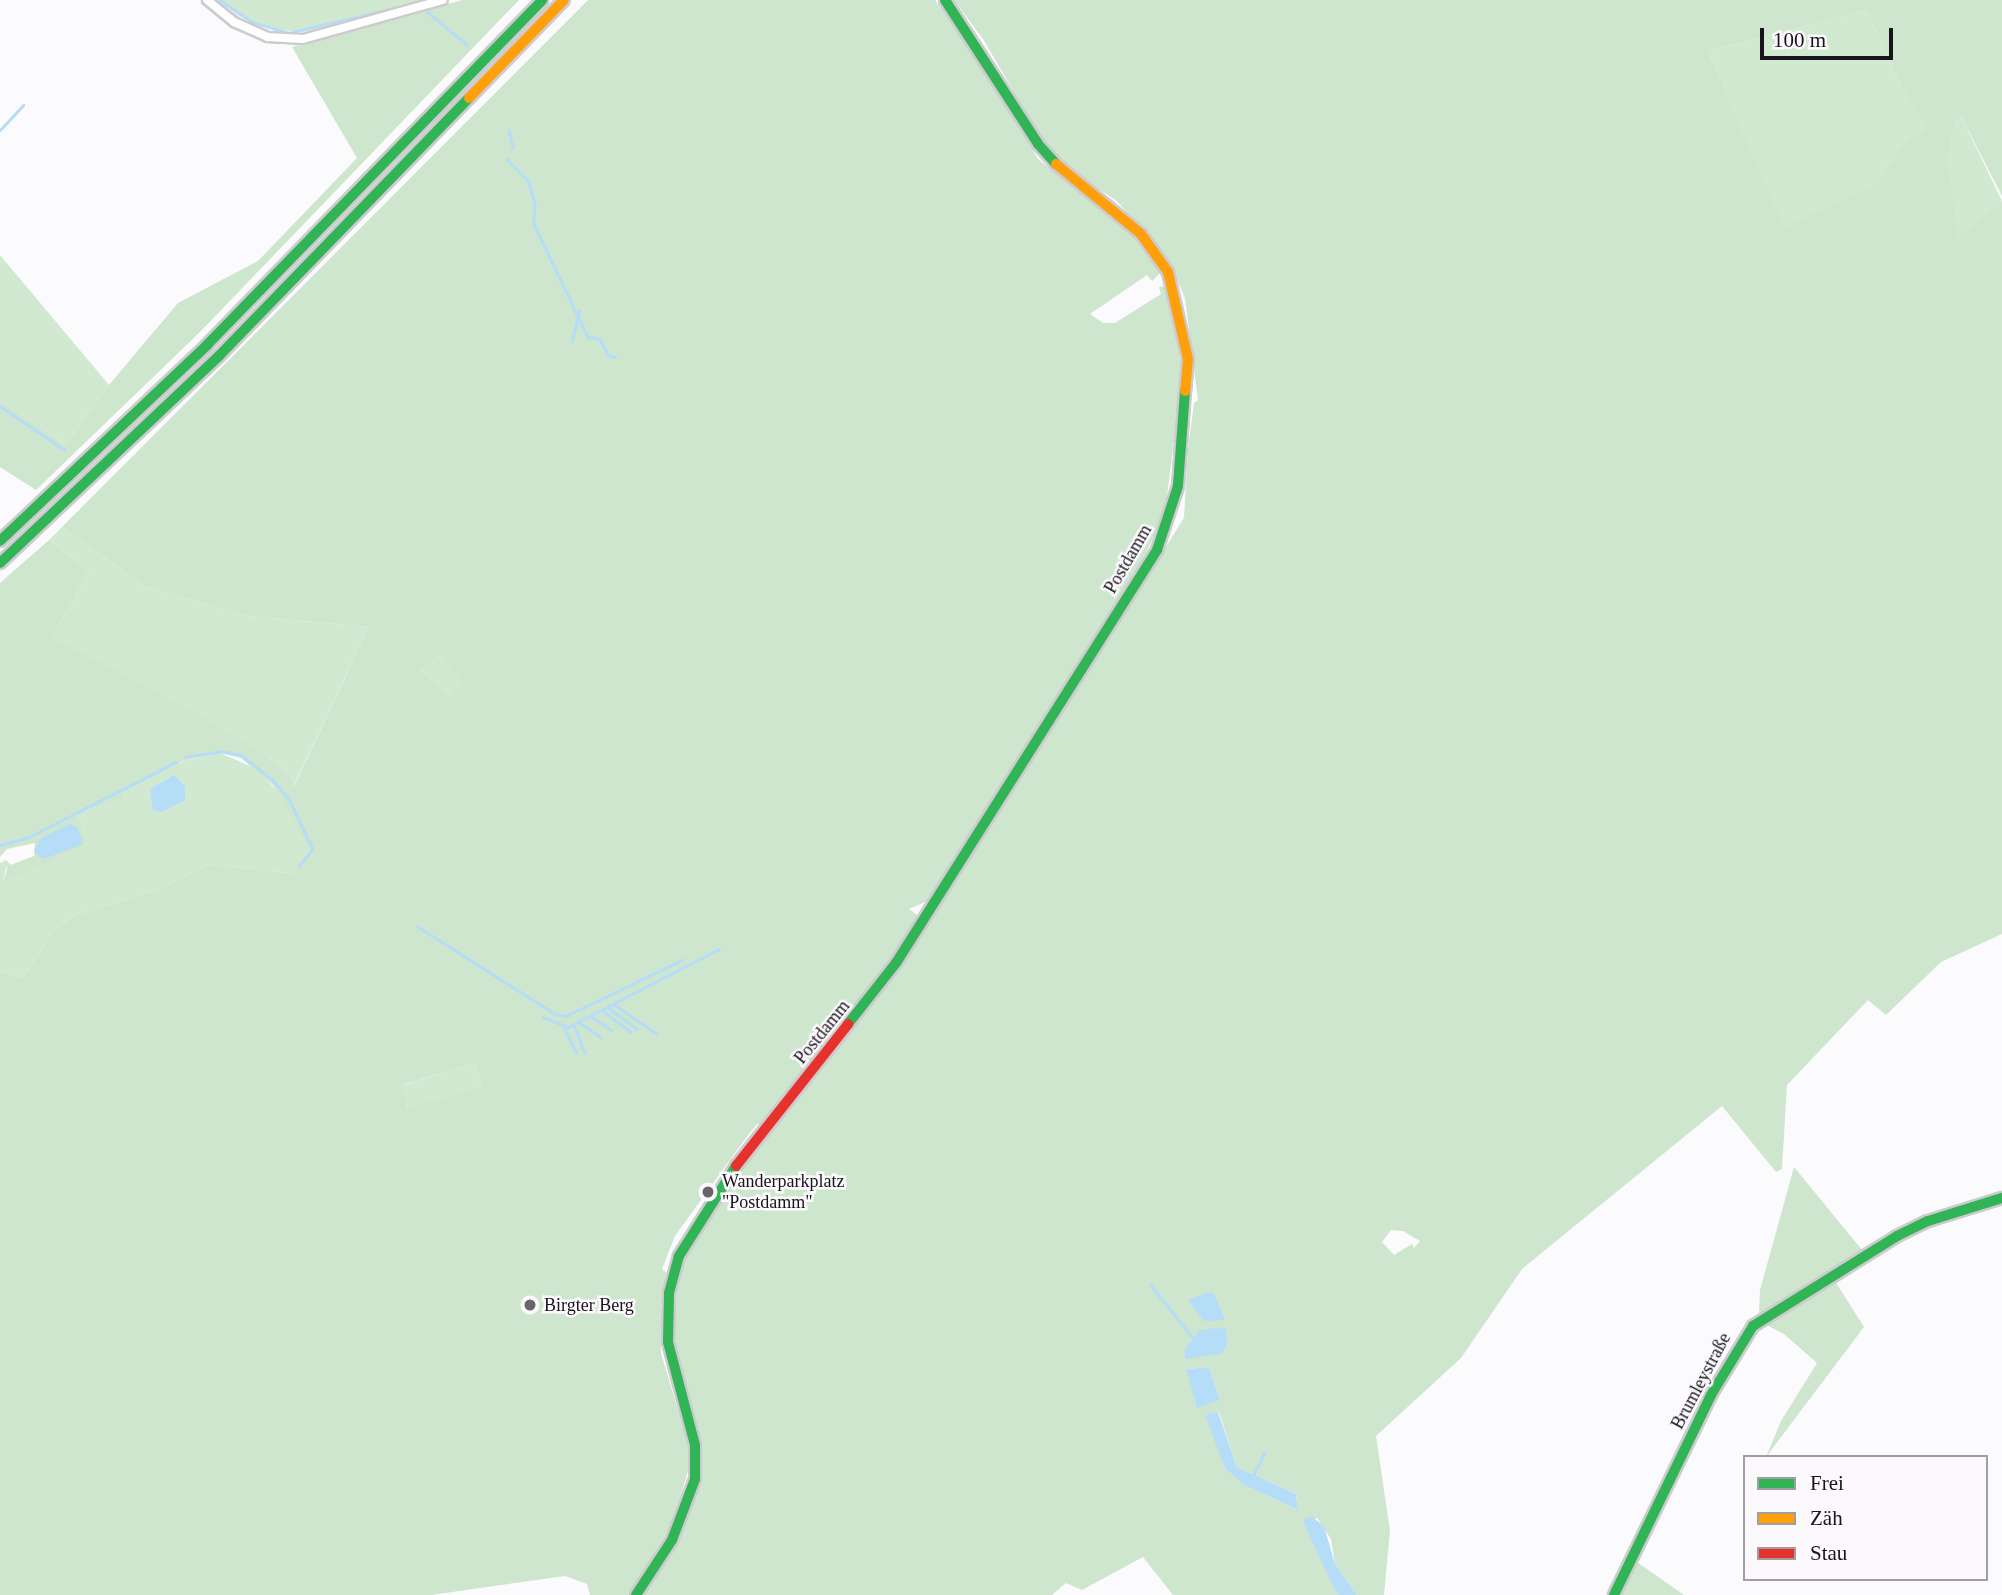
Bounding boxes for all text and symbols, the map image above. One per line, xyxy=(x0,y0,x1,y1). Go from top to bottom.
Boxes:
scale bar xyxy=(1764,14,1897,58)
text: 100 m xyxy=(1773,28,1826,52)
street label: Postdamm xyxy=(1100,521,1156,597)
street label: Postdamm xyxy=(790,996,854,1068)
place label: Wanderparkplatz "Postdamm" xyxy=(722,1171,844,1214)
marker: Wanderparkplatz "Postdamm" xyxy=(700,1184,716,1200)
place label: Birgter Berg xyxy=(544,1294,634,1316)
marker: Birgter Berg xyxy=(522,1297,538,1313)
street label: Brumleystraße xyxy=(1667,1329,1735,1433)
legend xyxy=(1743,1455,1988,1581)
text: Frei xyxy=(1810,1471,1844,1495)
text: Zäh xyxy=(1810,1506,1843,1530)
text: Stau xyxy=(1810,1541,1847,1565)

